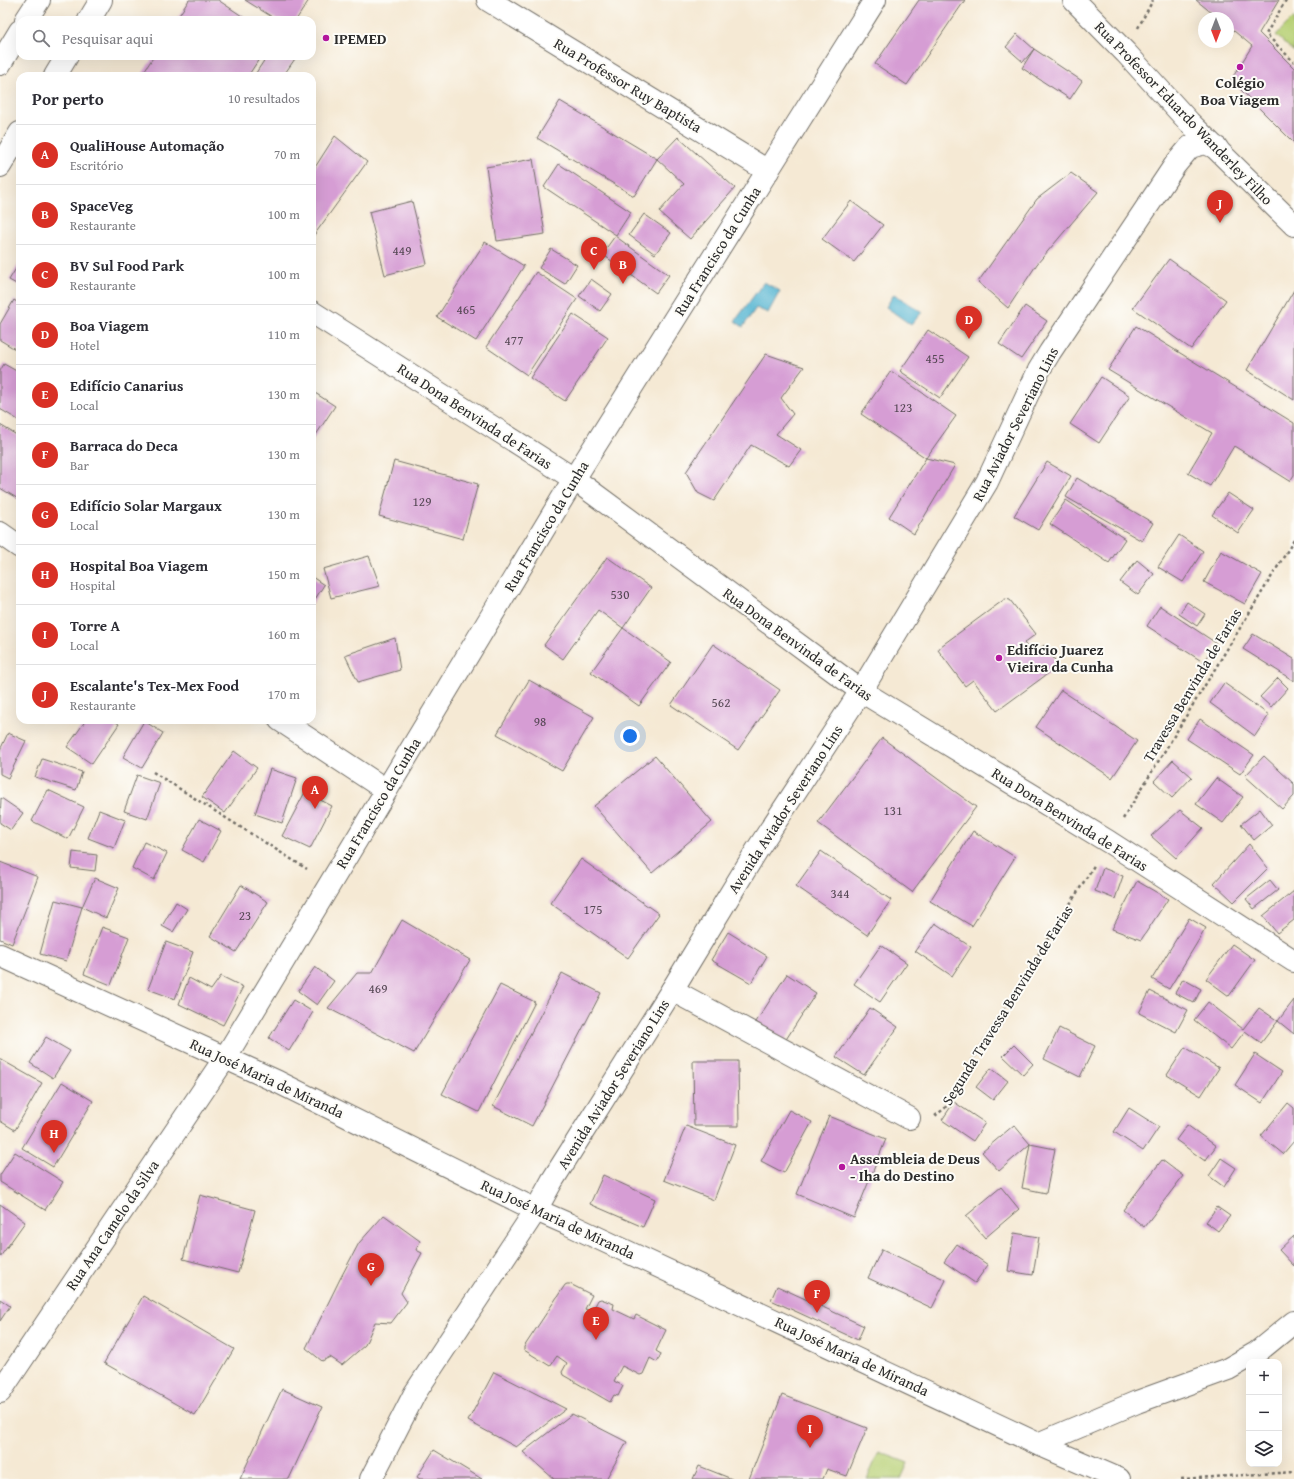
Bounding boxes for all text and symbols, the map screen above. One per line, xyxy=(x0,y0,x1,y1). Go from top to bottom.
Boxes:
north arrow xyxy=(1198,12,1234,48)
search box xyxy=(16,16,316,60)
street label: Rua Professor Eduardo Wanderley Filho xyxy=(1090,16,1278,210)
icon: search xyxy=(30,27,52,49)
text: Pesquisar aqui xyxy=(62,28,153,49)
place label: IPEMED xyxy=(334,28,387,49)
marker: IPEMED xyxy=(321,33,331,43)
street label: Rua Professor Ruy Baptista xyxy=(550,33,706,137)
marker: Colégio Boa Viagem xyxy=(1235,62,1245,72)
place label: Colégio Boa Viagem xyxy=(1201,72,1280,110)
text: Por perto xyxy=(32,86,104,111)
text: 10 resultados xyxy=(228,89,300,108)
text: QualiHouse Automação xyxy=(70,135,224,156)
text: A xyxy=(41,145,49,164)
text: 70 m xyxy=(274,145,300,164)
text: Escritório xyxy=(70,156,123,175)
street label: Rua Francisco da Cunha xyxy=(669,182,765,320)
pin: J xyxy=(1207,190,1233,223)
text: SpaceVeg xyxy=(70,195,133,216)
text: B xyxy=(41,205,49,224)
text: 100 m xyxy=(268,205,300,224)
text: Restaurante xyxy=(70,216,136,235)
pin: C xyxy=(581,237,607,270)
house number: 449 xyxy=(393,241,411,260)
pin: B xyxy=(610,251,636,284)
text: BV Sul Food Park xyxy=(70,255,184,276)
text: C xyxy=(41,265,49,284)
text: 100 m xyxy=(268,265,300,284)
text: Restaurante xyxy=(70,276,136,295)
house number: 465 xyxy=(457,300,475,319)
pin: D xyxy=(956,306,982,339)
text: Boa Viagem xyxy=(70,315,149,336)
text: D xyxy=(41,325,49,344)
text: 110 m xyxy=(268,325,300,344)
house number: 477 xyxy=(505,331,523,350)
text: Hotel xyxy=(70,336,100,355)
street label: Rua Aviador Severiano Lins xyxy=(967,343,1063,505)
house number: 455 xyxy=(926,349,944,368)
street label: Rua Dona Benvinda de Farias xyxy=(393,358,557,474)
text: Edifício Canarius xyxy=(70,375,183,396)
text: E xyxy=(42,385,48,404)
text: 130 m xyxy=(268,385,300,404)
text: Local xyxy=(70,396,99,415)
house number: 123 xyxy=(894,398,912,417)
text: Barraca do Deca xyxy=(70,435,178,456)
text: F xyxy=(42,445,48,464)
text: 130 m xyxy=(268,445,300,464)
text: Bar xyxy=(70,456,89,475)
street label: Rua Francisco da Cunha xyxy=(499,457,593,595)
house number: 129 xyxy=(413,492,431,511)
text: Edifício Solar Margaux xyxy=(70,495,222,516)
text: G xyxy=(41,505,49,524)
text: 130 m xyxy=(268,505,300,524)
text: Local xyxy=(70,516,99,535)
text: Hospital Boa Viagem xyxy=(70,555,208,576)
text: H xyxy=(40,565,50,584)
text: 150 m xyxy=(268,565,300,584)
text: Hospital xyxy=(70,576,115,595)
street label: Rua Dona Benvinda de Farias xyxy=(719,582,877,706)
house number: 530 xyxy=(611,585,629,604)
street label: Travessa Benvinda de Farias xyxy=(1138,604,1246,766)
text: Torre A xyxy=(70,615,120,636)
text: I xyxy=(43,625,47,644)
text: 160 m xyxy=(268,625,300,644)
text: Local xyxy=(70,636,99,655)
place label: Edifício Juarez Vieira da Cunha xyxy=(1007,639,1114,677)
marker: Edifício Juarez Vieira da Cunha xyxy=(994,653,1004,663)
text: Escalante's Tex-Mex Food xyxy=(70,675,239,696)
text: J xyxy=(43,685,47,704)
text: 170 m xyxy=(268,685,300,704)
house number: 562 xyxy=(712,693,730,712)
text: Restaurante xyxy=(70,696,136,715)
house number: 98 xyxy=(534,712,546,731)
street label: Avenida Aviador Severiano Lins xyxy=(723,721,848,897)
your location xyxy=(620,726,640,746)
street label: Rua Francisco da Cunha xyxy=(331,734,425,872)
street label: Rua Dona Benvinda de Farias xyxy=(988,762,1152,876)
pin: A xyxy=(302,776,328,809)
house number: 131 xyxy=(884,801,902,820)
house number: 344 xyxy=(831,884,849,903)
house number: 175 xyxy=(584,900,602,919)
street label: Segunda Travessa Benvinda de Farias xyxy=(936,901,1078,1109)
house number: 23 xyxy=(239,906,251,925)
house number: 469 xyxy=(369,979,387,998)
street label: Avenida Aviador Severiano Lins xyxy=(552,995,674,1173)
street label: Rua José Maria de Miranda xyxy=(187,1033,347,1123)
pin: H xyxy=(41,1120,67,1153)
place label: Assembleia de Deus - Iha do Destino xyxy=(850,1148,980,1186)
street label: Rua Ana Camelo da Silva xyxy=(60,1156,164,1294)
marker: Assembleia de Deus - Iha do Destino xyxy=(837,1162,847,1172)
street label: Rua José Maria de Miranda xyxy=(478,1174,638,1264)
pin: G xyxy=(358,1253,384,1286)
pin: F xyxy=(804,1280,830,1313)
pin: E xyxy=(583,1307,609,1340)
street label: Rua José Maria de Miranda xyxy=(772,1311,932,1401)
map controls xyxy=(1246,1359,1282,1467)
button: + xyxy=(1246,1359,1282,1395)
button: − xyxy=(1246,1395,1282,1431)
pin: I xyxy=(797,1415,823,1448)
button: layers xyxy=(1246,1431,1282,1467)

